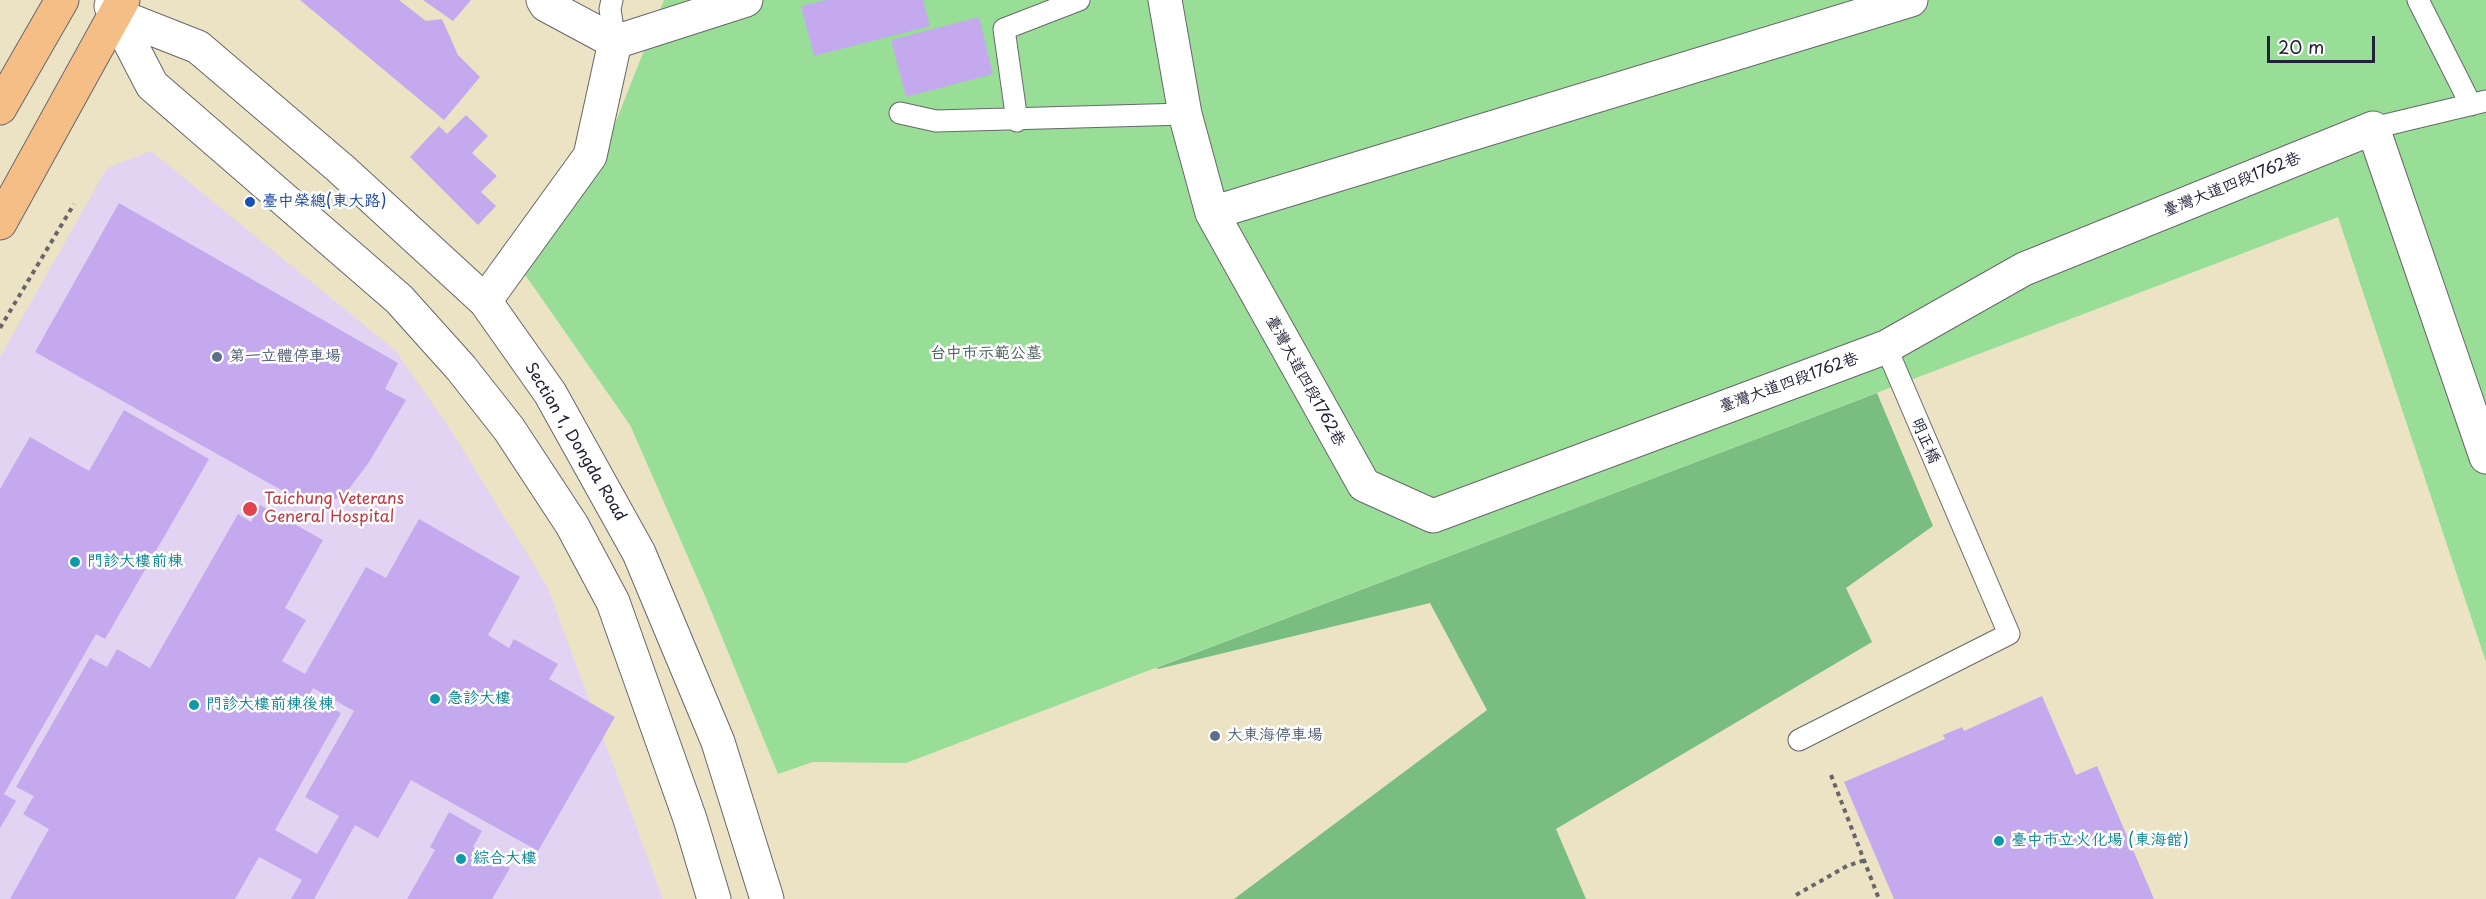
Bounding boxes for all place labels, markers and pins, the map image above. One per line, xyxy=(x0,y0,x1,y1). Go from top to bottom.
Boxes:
place label: 臺中榮總(東大路) xyxy=(262,192,387,212)
marker: 臺中榮總(東大路) xyxy=(243,195,257,209)
place label: 第一立體停車場 xyxy=(229,347,341,367)
marker: 第一立體停車場 xyxy=(210,350,224,364)
place label: Taichung Veterans General Hospital xyxy=(264,490,404,528)
marker: Taichung Veterans General Hospital xyxy=(241,500,259,518)
place label: 門診大樓前棟 xyxy=(87,552,183,572)
marker: 門診大樓前棟 xyxy=(68,555,82,569)
place label: 急診大樓 xyxy=(447,689,511,709)
marker: 急診大樓 xyxy=(428,692,442,706)
place label: 門診大樓前棟後棟 xyxy=(206,695,334,715)
marker: 門診大樓前棟後棟 xyxy=(187,698,201,712)
place label: 大東海停車場 xyxy=(1227,726,1323,746)
marker: 大東海停車場 xyxy=(1208,729,1222,743)
place label: 臺中市立火化場 (東海館) xyxy=(2011,831,2189,851)
marker: 臺中市立火化場 (東海館) xyxy=(1992,834,2006,848)
place label: 綜合大樓 xyxy=(473,849,537,869)
marker: 綜合大樓 xyxy=(454,852,468,866)

